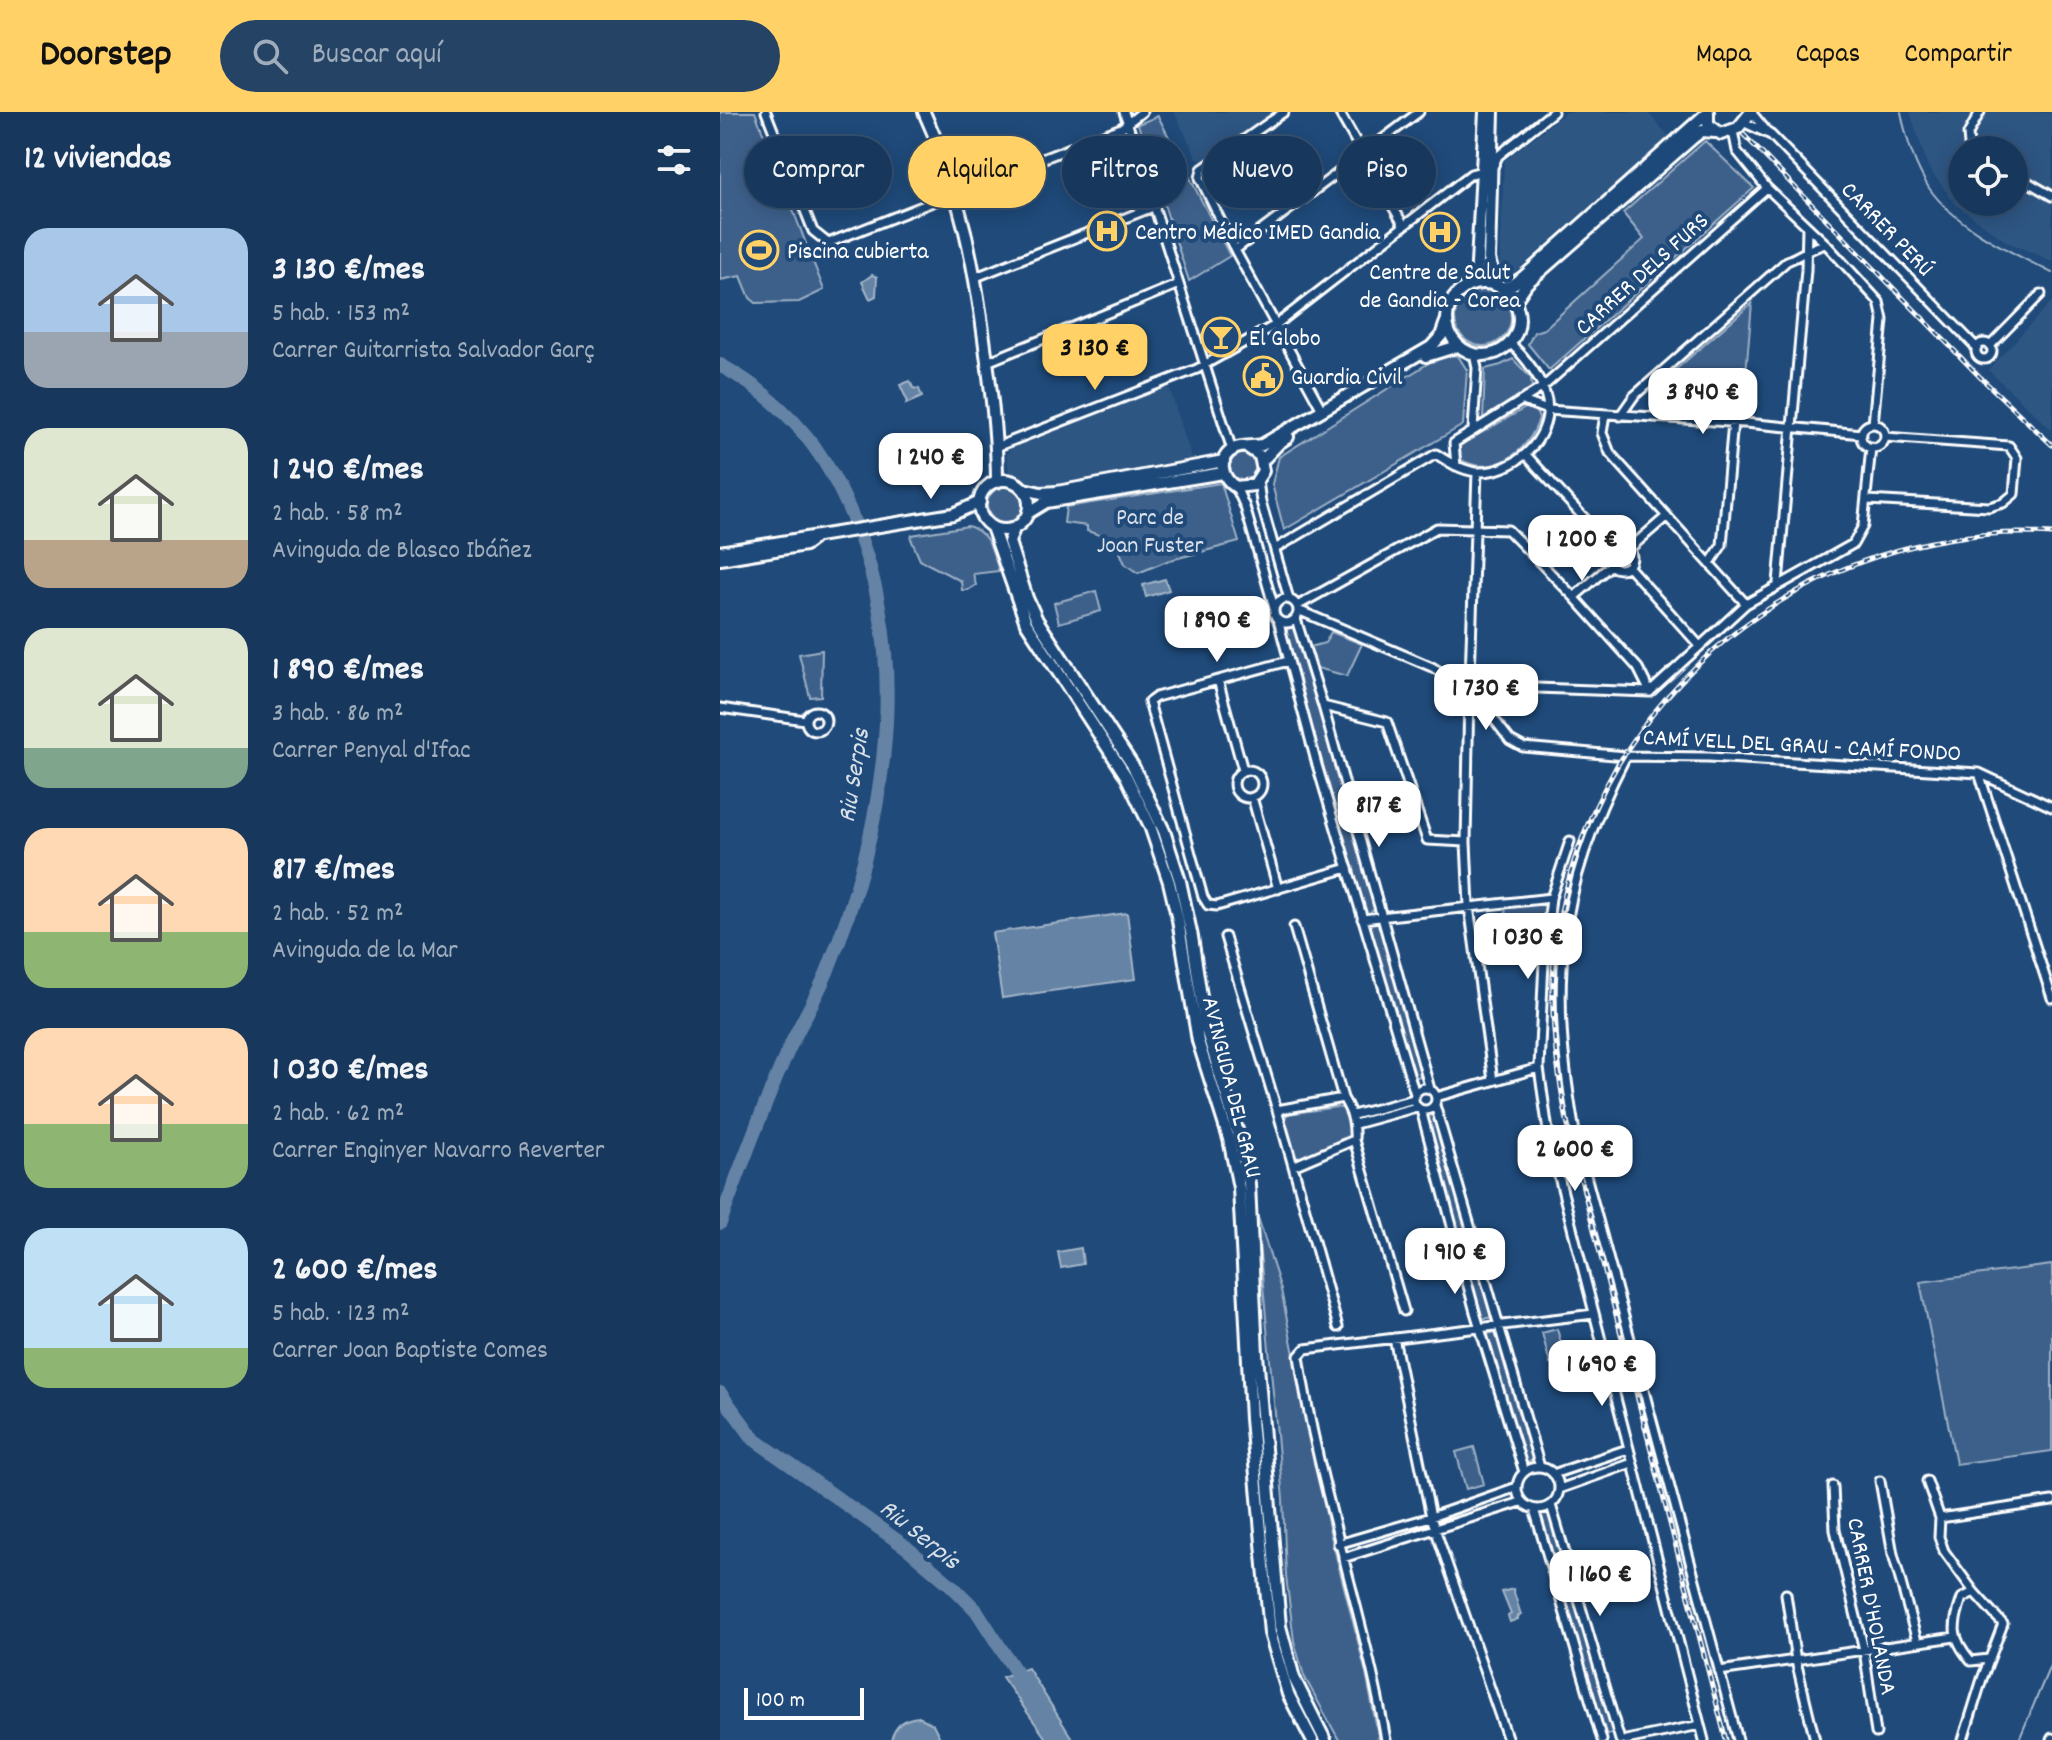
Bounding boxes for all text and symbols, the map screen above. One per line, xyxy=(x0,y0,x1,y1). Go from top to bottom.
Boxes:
search box xyxy=(220,20,780,92)
text: Doorstep xyxy=(40,29,172,84)
icon: search xyxy=(248,34,292,78)
text: Buscar aquí xyxy=(312,35,442,78)
text: Mapa xyxy=(1696,36,1751,76)
text: Capas xyxy=(1795,36,1860,76)
text: Compartir xyxy=(1904,36,2012,76)
text: 12 viviendas xyxy=(24,136,172,185)
chip: Comprar xyxy=(744,136,892,208)
chip: Alquilar xyxy=(908,136,1046,208)
chip: Filtros xyxy=(1062,136,1187,208)
chip: Nuevo xyxy=(1203,136,1322,208)
chip: Piso xyxy=(1338,136,1436,208)
map controls xyxy=(1948,136,2028,216)
button: locate xyxy=(1948,136,2028,216)
icon: filters xyxy=(652,138,696,182)
street label: CARRER PERÚ xyxy=(1832,175,1940,285)
street label: CARRER DELS FURS xyxy=(1568,206,1718,345)
hospital icon: Centro Médico IMED Gandia xyxy=(1086,210,1128,252)
hospital icon: Centre de Salut de Gandia - Corea xyxy=(1419,211,1461,253)
place label: Centro Médico IMED Gandia xyxy=(1135,217,1381,251)
sports icon: Piscina cubierta xyxy=(738,229,780,271)
place label: Piscina cubierta xyxy=(787,236,929,270)
text: 3 130 €/mes xyxy=(272,247,425,296)
place label: Centre de Salut de Gandia - Corea xyxy=(1359,257,1521,319)
icon: home xyxy=(88,260,184,356)
text: 5 hab. · 153 m² xyxy=(272,296,410,333)
bar icon: El Globo xyxy=(1200,316,1242,358)
place label: El Globo xyxy=(1249,323,1321,357)
pin: 3 130 € xyxy=(1021,324,1169,392)
text: 3 130 € xyxy=(1060,331,1130,368)
text: Carrer Guitarrista Salvador Garç xyxy=(272,333,595,370)
public building icon: Guardia Civil xyxy=(1242,355,1284,397)
place label: Guardia Civil xyxy=(1291,362,1403,396)
pin: 3 840 € xyxy=(1629,368,1777,436)
text: 3 840 € xyxy=(1666,375,1740,412)
pin: 1 240 € xyxy=(857,433,1005,501)
text: 1 240 € xyxy=(897,440,965,477)
text: 1 240 €/mes xyxy=(272,447,424,496)
icon: home xyxy=(88,460,184,556)
text: 2 hab. · 58 m² xyxy=(272,496,403,533)
park label: Parc de Joan Fuster xyxy=(1097,502,1203,564)
pin: 1 200 € xyxy=(1508,515,1656,583)
text: 1 200 € xyxy=(1546,522,1618,559)
text: Avinguda de Blasco Ibáñez xyxy=(272,533,532,570)
pin: 1 890 € xyxy=(1143,596,1291,664)
text: 1 890 € xyxy=(1183,603,1251,640)
text: 1 890 €/mes xyxy=(272,647,424,696)
icon: home xyxy=(88,660,184,756)
pin: 1 730 € xyxy=(1412,664,1560,732)
text: 1 730 € xyxy=(1452,671,1520,708)
text: 3 hab. · 86 m² xyxy=(272,696,403,733)
street label: CAMÍ VELL DEL GRAU - CAMÍ FONDO xyxy=(1642,722,1962,772)
water label: Riu Serpis xyxy=(830,725,881,825)
text: Carrer Penyal d'Ifac xyxy=(272,733,471,770)
pin: 817 € xyxy=(1323,781,1435,849)
text: 817 € xyxy=(1356,788,1402,825)
text: 817 €/mes xyxy=(272,847,395,896)
icon: home xyxy=(88,860,184,956)
text: 2 hab. · 52 m² xyxy=(272,896,404,933)
pin: 1 030 € xyxy=(1454,913,1602,981)
text: 1 030 € xyxy=(1492,920,1564,957)
text: Avinguda de la Mar xyxy=(272,933,458,970)
street label: AVINGUDA DEL GRAU xyxy=(1191,994,1269,1182)
text: 1 030 €/mes xyxy=(272,1047,428,1096)
icon: home xyxy=(88,1060,184,1156)
text: 2 hab. · 62 m² xyxy=(272,1096,404,1133)
pin: 2 600 € xyxy=(1501,1125,1649,1193)
text: 2 600 € xyxy=(1536,1132,1614,1169)
text: Carrer Enginyer Navarro Reverter xyxy=(272,1133,605,1170)
pin: 1 910 € xyxy=(1381,1228,1529,1296)
text: 1 910 € xyxy=(1423,1235,1487,1272)
text: 2 600 €/mes xyxy=(272,1247,437,1296)
icon: home xyxy=(88,1260,184,1356)
text: 5 hab. · 123 m² xyxy=(272,1296,409,1333)
text: Carrer Joan Baptiste Comes xyxy=(272,1333,548,1370)
pin: 1 690 € xyxy=(1528,1340,1676,1408)
text: 1 690 € xyxy=(1567,1347,1637,1384)
water label: Riu Serpis xyxy=(870,1492,968,1581)
street label: CARRER D'HOLANDA xyxy=(1836,1515,1904,1698)
pin: 1 160 € xyxy=(1526,1550,1674,1618)
text: 1 160 € xyxy=(1568,1557,1632,1594)
scale bar xyxy=(744,1684,864,1720)
text: 100 m xyxy=(756,1686,805,1717)

